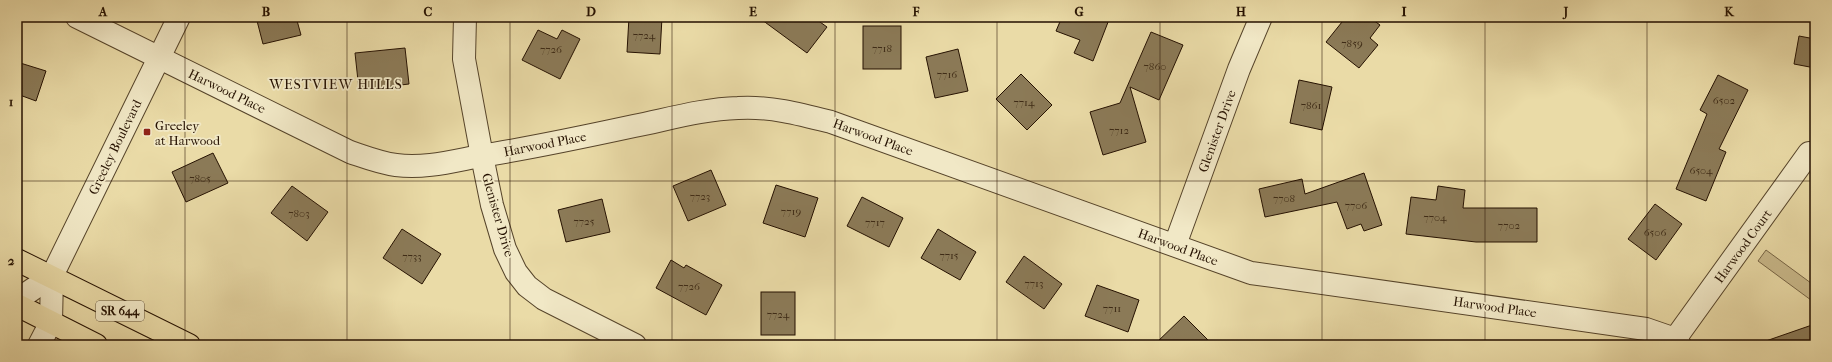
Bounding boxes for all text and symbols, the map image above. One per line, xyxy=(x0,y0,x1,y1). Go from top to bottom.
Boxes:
text: A xyxy=(98,4,108,19)
text: B xyxy=(262,4,271,19)
text: C xyxy=(424,4,433,19)
text: D xyxy=(586,4,596,19)
text: E xyxy=(749,4,757,19)
text: F xyxy=(912,4,920,19)
text: G xyxy=(1074,4,1084,19)
text: H xyxy=(1236,4,1247,19)
text: I xyxy=(1401,4,1407,19)
text: J xyxy=(1562,4,1569,20)
text: K xyxy=(1724,4,1735,19)
house number: 7724 xyxy=(633,29,656,42)
house number: 7859 xyxy=(1341,37,1363,50)
house number: 7718 xyxy=(872,42,892,55)
house number: 7726 xyxy=(540,43,562,56)
house number: 7860 xyxy=(1144,60,1166,73)
street label: Harwood Place xyxy=(186,66,269,116)
house number: 7716 xyxy=(937,68,957,81)
district label: WESTVIEW HILLS xyxy=(268,76,403,93)
street label: Glenister Drive xyxy=(1195,87,1239,174)
text: 1 xyxy=(9,94,14,109)
house number: 6502 xyxy=(1713,94,1736,107)
street label: Greeley Boulevard xyxy=(85,96,145,197)
house number: 7714 xyxy=(1013,96,1035,109)
house number: 7861 xyxy=(1301,99,1321,112)
street label: Harwood Place xyxy=(831,116,916,159)
place label: Greeley at Harwood xyxy=(155,118,221,148)
house number: 7712 xyxy=(1109,124,1129,137)
marker: Greeley at Harwood xyxy=(142,127,152,137)
street label: Harwood Place xyxy=(502,129,588,159)
house number: 6504 xyxy=(1689,164,1713,177)
street label: Glenister Drive xyxy=(479,171,517,259)
house number: 7805 xyxy=(189,172,211,185)
house number: 7723 xyxy=(690,190,710,203)
house number: 7708 xyxy=(1273,192,1295,205)
house number: 7706 xyxy=(1345,199,1367,212)
house number: 7719 xyxy=(781,205,801,218)
street label: Harwood Court xyxy=(1711,206,1775,286)
house number: 7803 xyxy=(288,207,310,220)
house number: 7704 xyxy=(1423,211,1447,224)
house number: 7725 xyxy=(574,215,595,228)
house number: 7717 xyxy=(865,216,885,229)
house number: 7702 xyxy=(1498,219,1520,232)
street label: Harwood Place xyxy=(1136,226,1221,269)
house number: 6506 xyxy=(1644,226,1666,239)
house number: 7715 xyxy=(939,249,959,262)
house number: 7733 xyxy=(402,250,422,263)
text: 2 xyxy=(8,253,15,268)
house number: 7713 xyxy=(1024,277,1044,290)
house number: 7726 xyxy=(678,280,700,293)
street label: Harwood Place xyxy=(1452,294,1538,320)
road number: SR 644 xyxy=(96,301,144,321)
house number: 7711 xyxy=(1103,302,1121,315)
house number: 7724 xyxy=(767,308,790,321)

